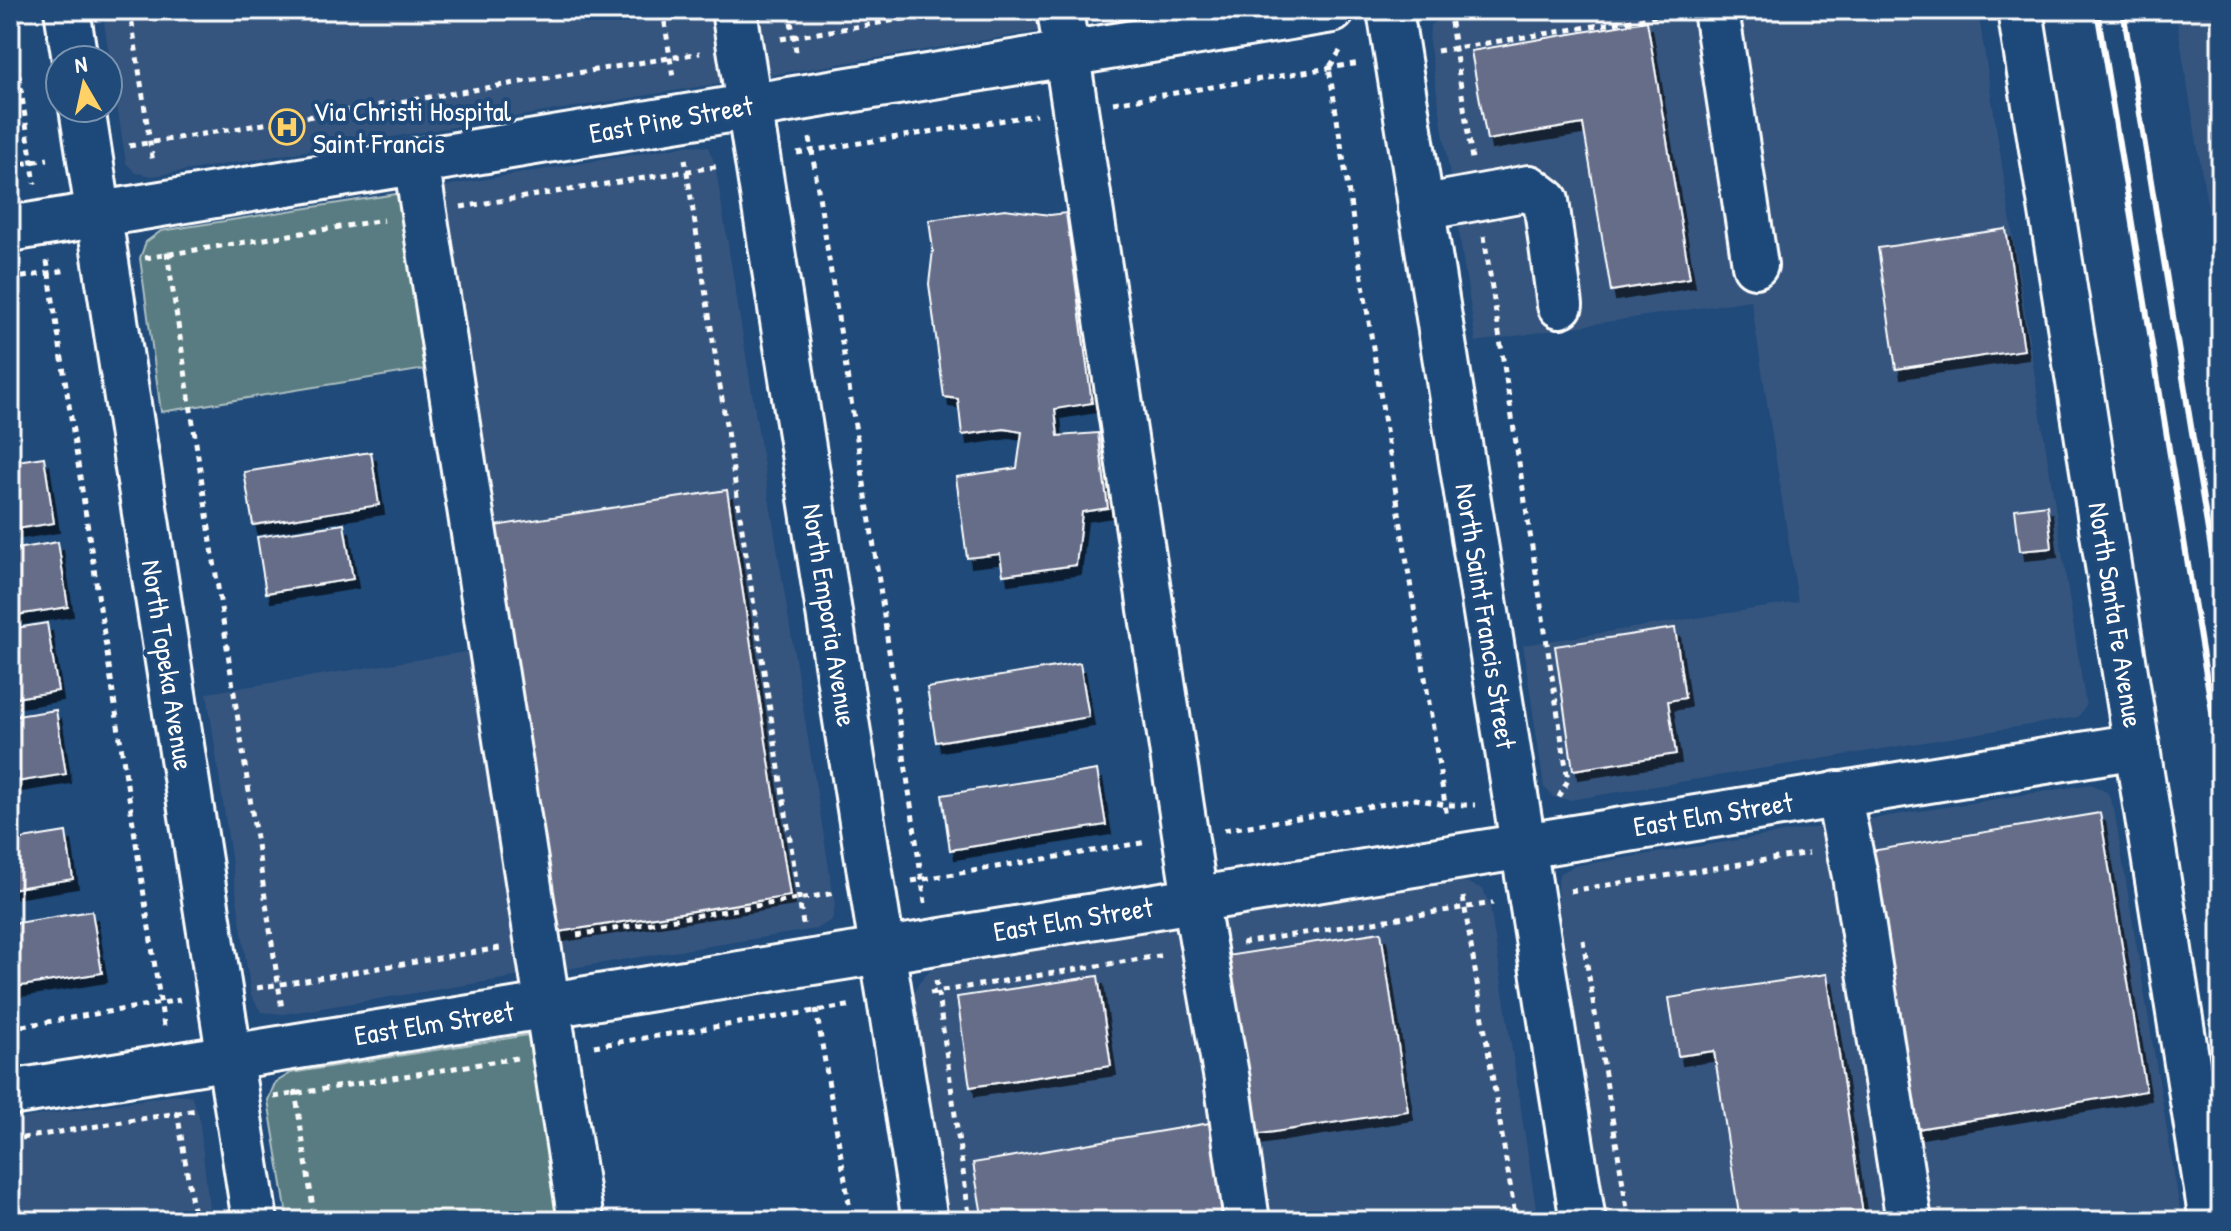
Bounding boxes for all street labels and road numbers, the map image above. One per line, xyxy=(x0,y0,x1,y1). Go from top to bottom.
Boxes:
street label: East Pine Street xyxy=(586,86,756,152)
street label: North Saint Francis Street xyxy=(1446,481,1526,752)
street label: North Santa Fe Avenue xyxy=(2079,500,2153,730)
street label: North Emporia Avenue xyxy=(794,501,866,729)
street label: North Topeka Avenue xyxy=(133,557,203,773)
street label: East Elm Street xyxy=(1631,783,1796,845)
street label: East Elm Street xyxy=(991,888,1156,950)
street label: East Elm Street xyxy=(352,992,517,1054)

